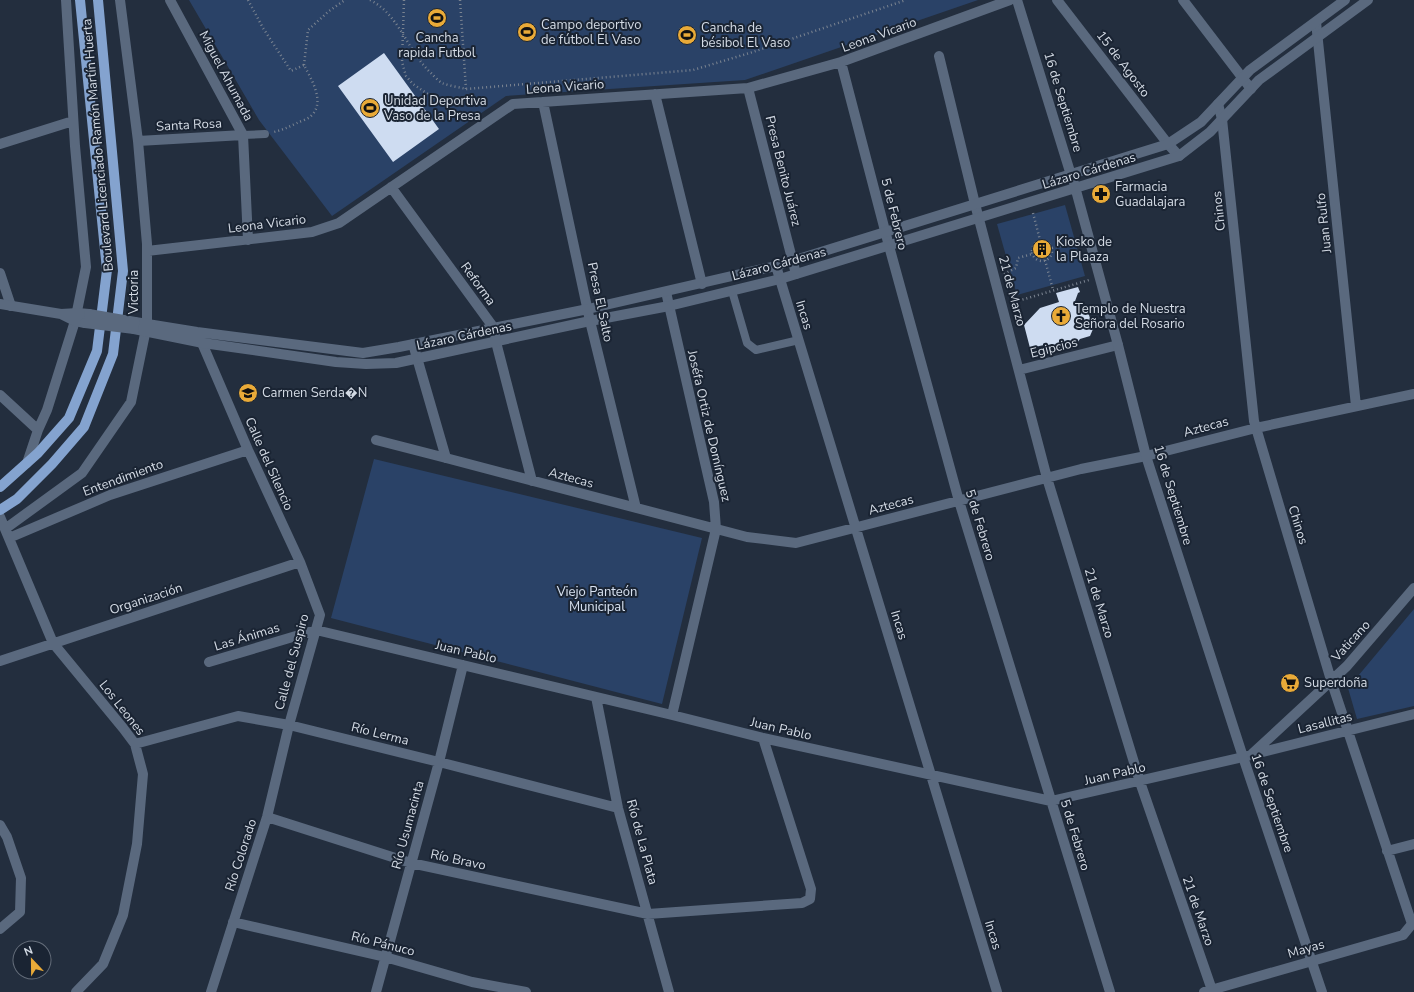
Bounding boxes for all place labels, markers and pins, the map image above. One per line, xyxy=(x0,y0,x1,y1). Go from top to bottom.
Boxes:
sports icon: Cancha rapida Futbol xyxy=(426,7,448,29)
place label: Campo deportivo de fútbol El Vaso xyxy=(541,16,641,49)
place label: Cancha de bésibol El Vaso xyxy=(701,19,790,52)
sports icon: Campo deportivo de fútbol El Vaso xyxy=(516,21,538,43)
sports icon: Cancha de bésibol El Vaso xyxy=(676,24,698,46)
place label: Cancha rapida Futbol xyxy=(398,29,476,62)
place label: Unidad Deportiva Vaso de la Presa xyxy=(383,92,487,125)
sports icon: Unidad Deportiva Vaso de la Presa xyxy=(359,97,381,119)
place label: Farmacia Guadalajara xyxy=(1115,178,1185,211)
pharmacy icon: Farmacia Guadalajara xyxy=(1090,183,1112,205)
place label: Kiosko de la Plaaza xyxy=(1056,233,1112,266)
building icon: Kiosko de la Plaaza xyxy=(1031,238,1053,260)
place label: Templo de Nuestra Señora del Rosario xyxy=(1075,300,1186,333)
church icon: Templo de Nuestra Señora del Rosario xyxy=(1050,305,1072,327)
school or university icon: Carmen Serda�N xyxy=(237,382,259,404)
place label: Carmen Serda�N xyxy=(262,384,367,402)
supermarket icon: Superdoña xyxy=(1279,672,1301,694)
place label: Superdoña xyxy=(1304,674,1367,692)

